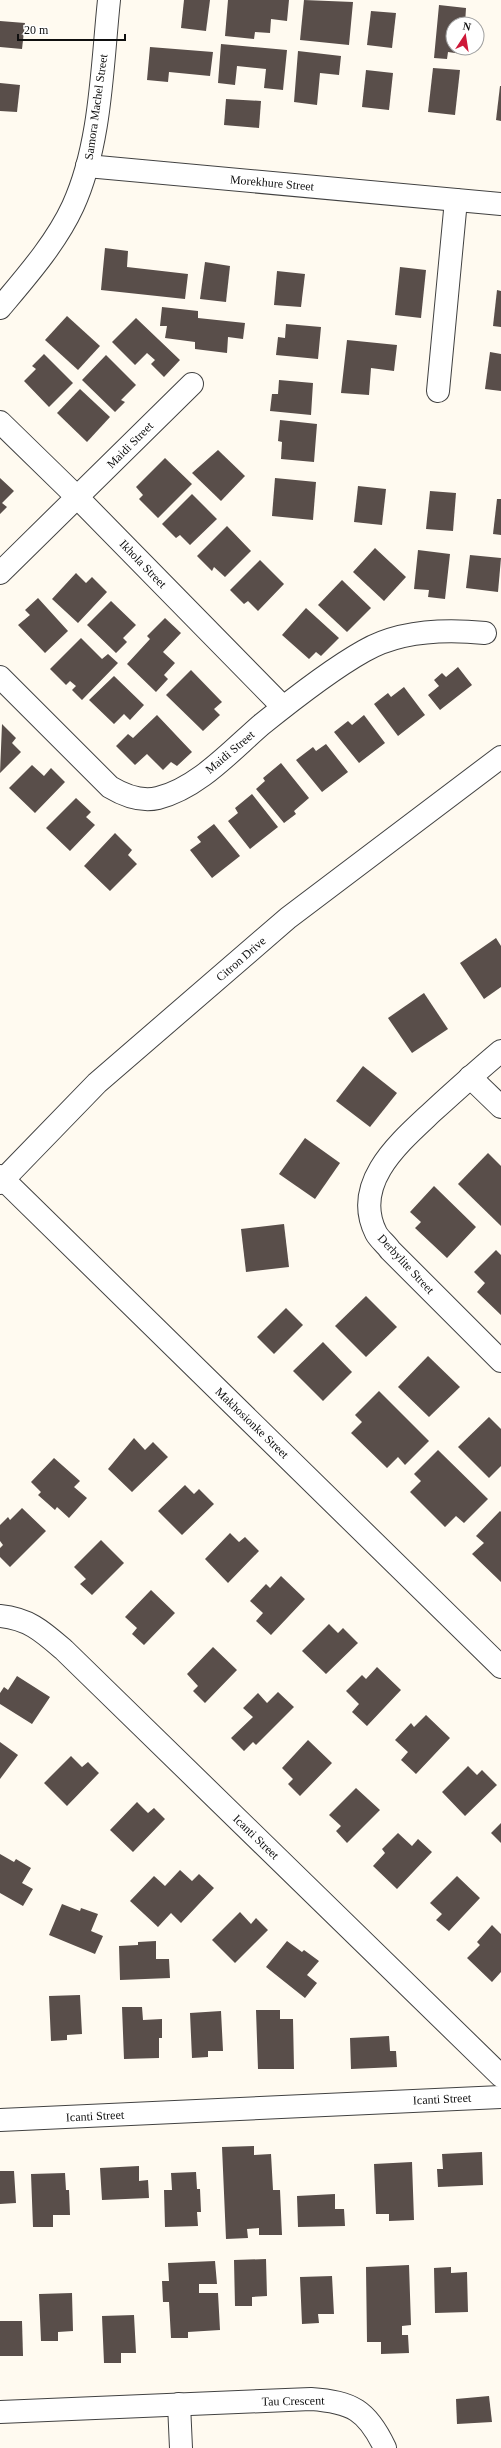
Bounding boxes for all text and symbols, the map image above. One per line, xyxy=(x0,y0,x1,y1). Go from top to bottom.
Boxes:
scale bar xyxy=(18,16,125,42)
north arrow xyxy=(445,16,485,56)
text: N xyxy=(462,20,472,33)
text: 20 m xyxy=(24,23,49,37)
street label: Samora Machel Street xyxy=(82,53,110,161)
street label: Morekhure Street xyxy=(229,172,315,194)
street label: Maidi Street xyxy=(104,418,157,471)
street label: Ikhola Street xyxy=(117,537,170,592)
street label: Maidi Street xyxy=(203,727,258,777)
street label: Citron Drive xyxy=(213,934,269,984)
street label: Derbylite Street xyxy=(375,1231,438,1297)
street label: Makhosionke Street xyxy=(212,1385,292,1462)
street label: Icanti Street xyxy=(230,1812,282,1863)
street label: Icanti Street xyxy=(413,2090,472,2108)
street label: Icanti Street xyxy=(66,2107,125,2125)
street label: Tau Crescent xyxy=(261,2393,325,2409)

